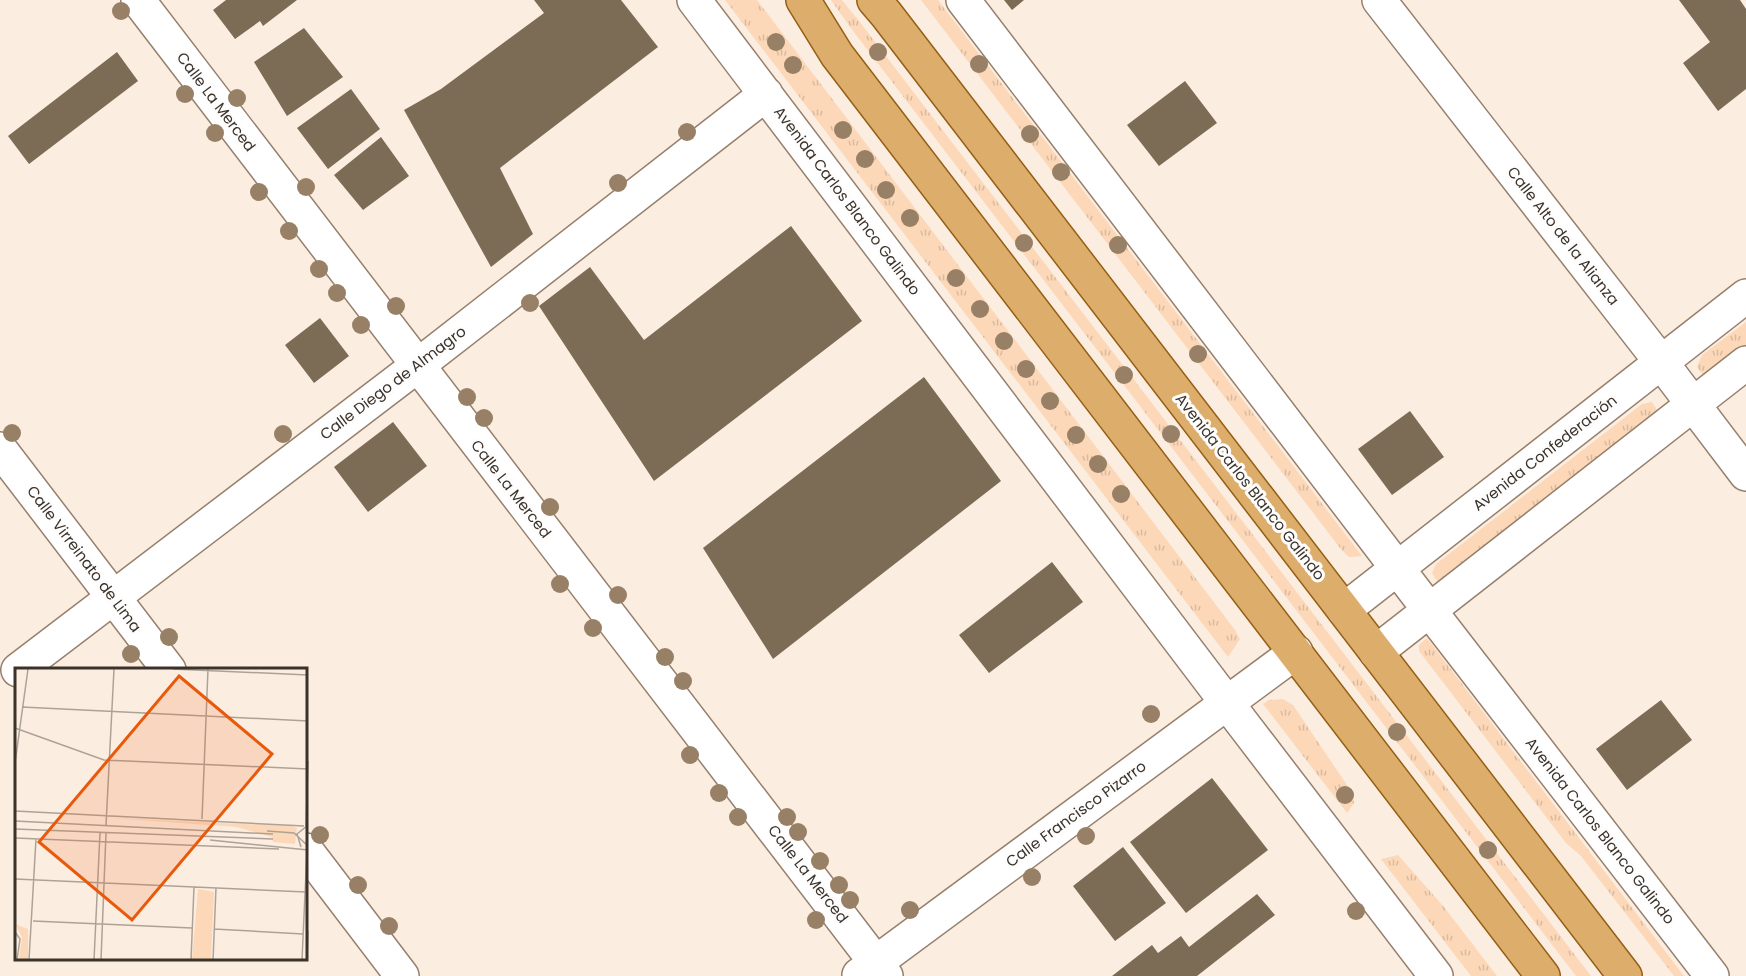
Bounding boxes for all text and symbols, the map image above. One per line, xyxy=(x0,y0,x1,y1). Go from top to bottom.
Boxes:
street label: Calle La Merced xyxy=(172,48,261,156)
street label: Avenida Carlos Blanco Galindo xyxy=(769,102,926,300)
street label: Calle Alto de la Alianza xyxy=(1503,162,1624,309)
street label: Calle Diego de Almagro xyxy=(315,321,470,445)
street label: Avenida Carlos Blanco Galindo xyxy=(1171,389,1330,584)
street label: Avenida Confederación xyxy=(1468,390,1621,516)
street label: Calle La Merced xyxy=(466,435,556,542)
street label: Calle Virreinato de Lima xyxy=(22,481,146,636)
inset map xyxy=(15,668,308,961)
street label: Avenida Carlos Blanco Galindo xyxy=(1521,733,1680,928)
street label: Calle Francisco Pizarro xyxy=(1001,755,1150,872)
street label: Calle La Merced xyxy=(763,820,853,927)

